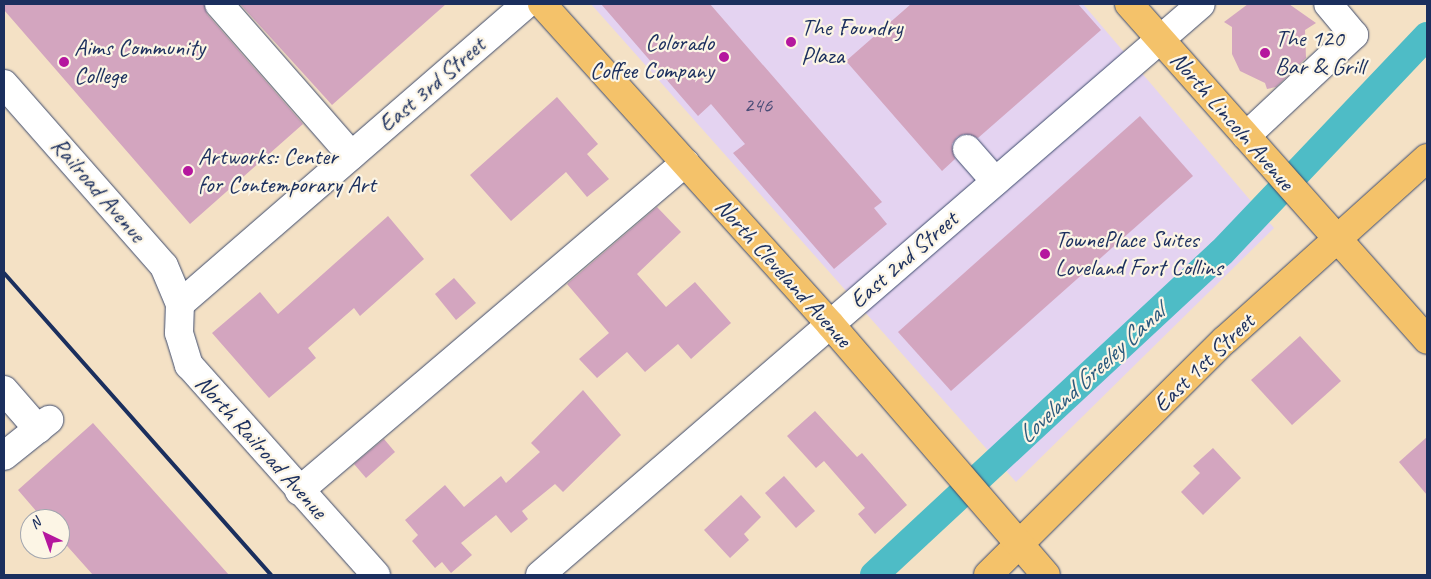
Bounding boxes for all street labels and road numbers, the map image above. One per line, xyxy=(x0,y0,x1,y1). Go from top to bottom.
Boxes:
street label: East 3rd Street xyxy=(373,31,491,139)
street label: North Lincoln Avenue xyxy=(1164,46,1300,196)
street label: Railroad Avenue xyxy=(45,132,151,248)
street label: North Cleveland Avenue xyxy=(709,193,857,353)
street label: East 2nd Street xyxy=(844,205,964,315)
street label: East 1st Street xyxy=(1147,307,1261,419)
street label: North Railroad Avenue xyxy=(188,368,334,526)

